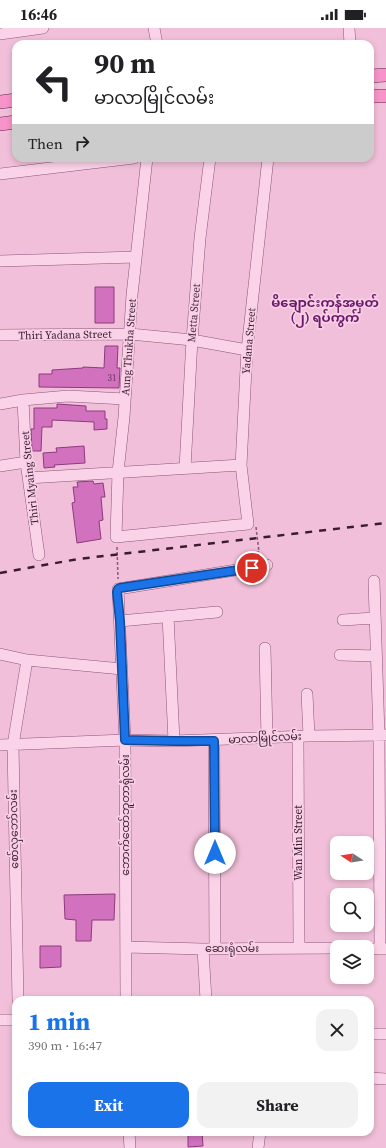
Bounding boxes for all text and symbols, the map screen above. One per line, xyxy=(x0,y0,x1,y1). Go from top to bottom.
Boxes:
text: 16:46 xyxy=(20,4,57,25)
text: 90 m xyxy=(94,44,156,82)
icon: left xyxy=(28,56,80,108)
text: မာလာမြိုင်လမ်း xyxy=(94,85,214,110)
icon: right xyxy=(71,132,93,154)
text: Then xyxy=(28,133,63,154)
street label: Metta Street xyxy=(184,282,204,343)
district label: မိချောင်းကန်အမှတ် (၂) ရပ်ကွက် xyxy=(271,293,379,328)
street label: Aung Thukha Street xyxy=(118,298,140,396)
street label: Yadana Street xyxy=(239,307,259,375)
street label: Thiri Yadana Street xyxy=(18,327,112,343)
house number: 31 xyxy=(107,372,117,384)
street label: Thiri Myaing Street xyxy=(18,430,42,526)
pin xyxy=(235,551,269,585)
icon: arrive xyxy=(241,557,263,579)
street label: မာလာမြိုင်လမ်း xyxy=(228,729,302,748)
street label: ဘောက်ထော်ဘူတာရုံလမ်း xyxy=(118,754,134,876)
street label: စော်လှဘော်လမ်း xyxy=(6,789,23,869)
street label: Wan Min Street xyxy=(291,805,306,881)
position arrow xyxy=(194,832,236,874)
north arrow xyxy=(330,836,374,880)
map controls xyxy=(330,836,374,984)
button: search xyxy=(330,888,374,932)
button: layers xyxy=(330,940,374,984)
street label: ဆေးရုံလမ်း xyxy=(205,941,259,957)
text: 1 min xyxy=(28,1005,90,1038)
button: close xyxy=(316,1009,358,1051)
text: 390 m · 16:47 xyxy=(28,1037,102,1054)
button: Exit xyxy=(28,1082,189,1128)
button: Share xyxy=(197,1082,358,1128)

